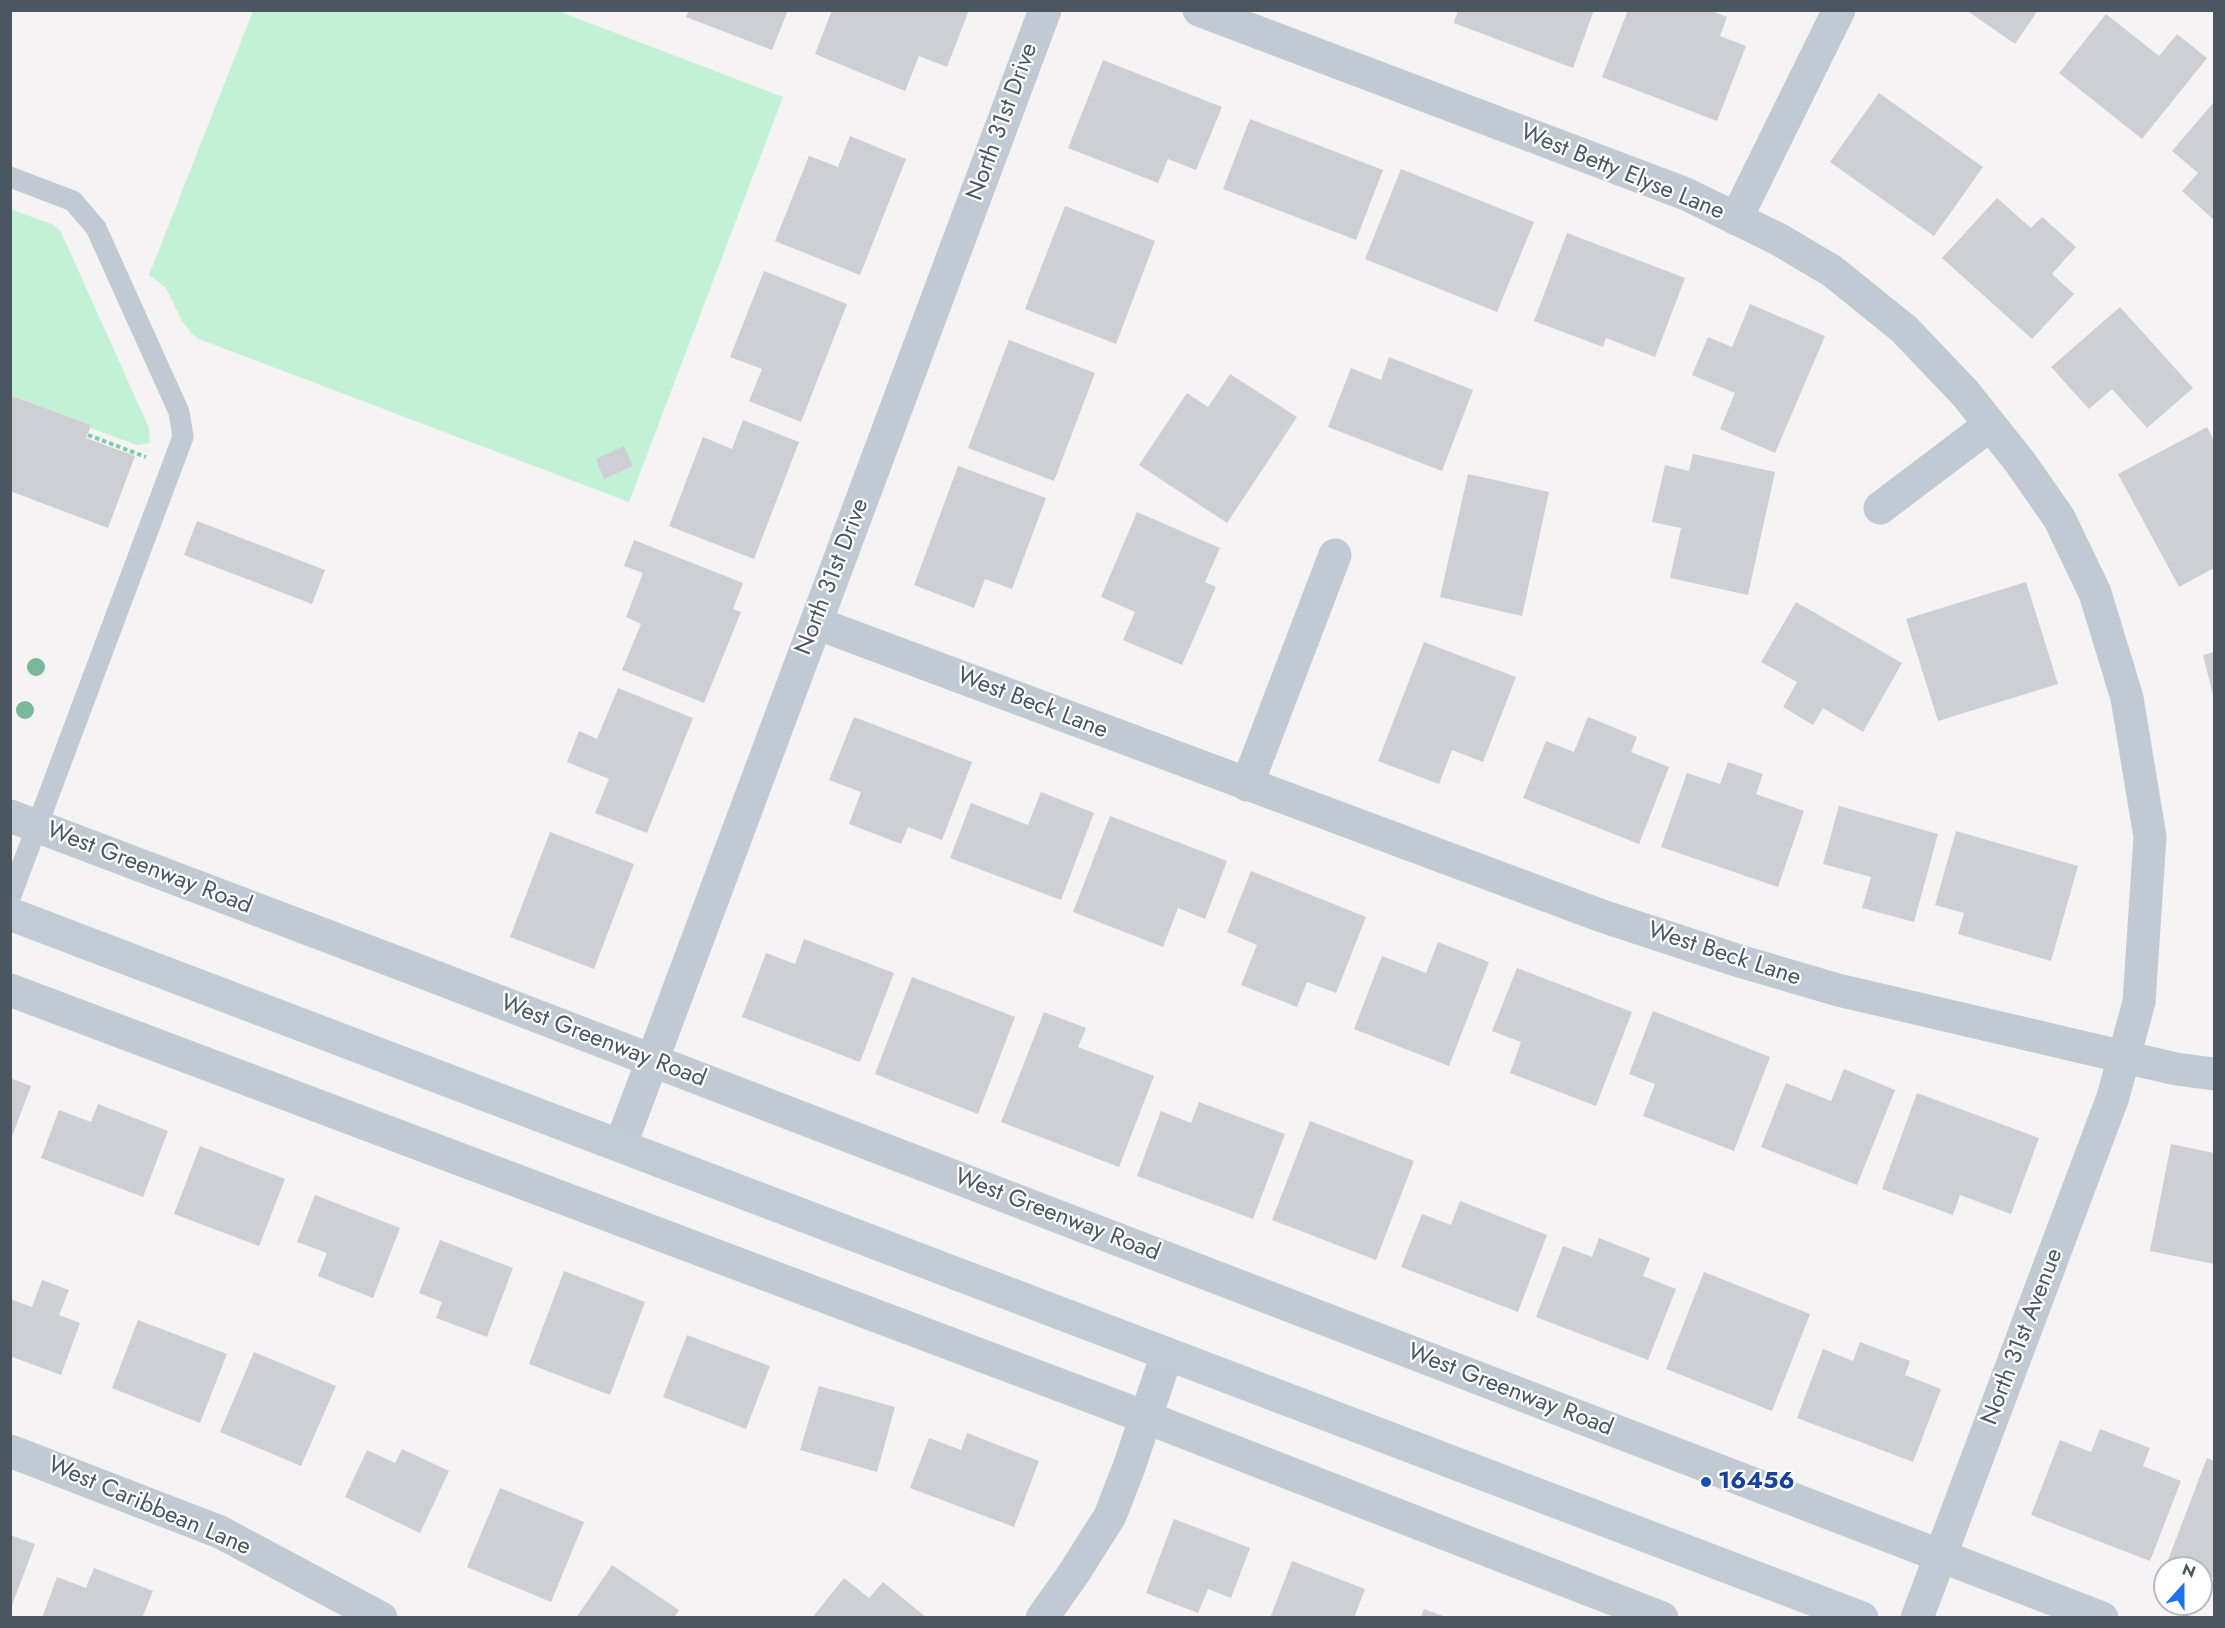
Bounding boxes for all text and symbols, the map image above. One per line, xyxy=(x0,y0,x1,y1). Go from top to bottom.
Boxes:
street label: North 31st Drive xyxy=(961,39,1045,205)
street label: West Betty Elyse Lane xyxy=(1516,119,1728,227)
street label: North 31st Drive xyxy=(790,495,876,659)
street label: West Beck Lane xyxy=(953,662,1111,746)
street label: West Greenway Road xyxy=(42,817,256,921)
street label: West Beck Lane xyxy=(1644,917,1804,993)
street label: West Greenway Road xyxy=(496,990,710,1094)
street label: West Greenway Road xyxy=(950,1164,1164,1268)
street label: North 31st Avenue xyxy=(1976,1245,2070,1429)
street label: West Greenway Road xyxy=(1403,1339,1617,1443)
street label: West Caribbean Lane xyxy=(43,1451,255,1563)
place label: 16456 xyxy=(1718,1468,1795,1496)
marker: 16456 xyxy=(1699,1475,1713,1489)
north arrow xyxy=(2153,1556,2213,1616)
text: N xyxy=(2179,1558,2199,1584)

